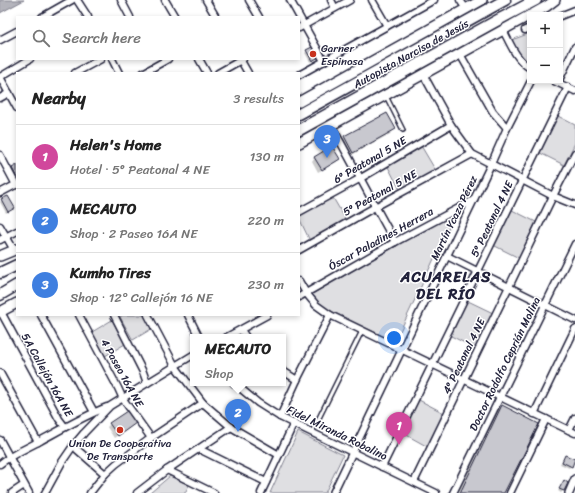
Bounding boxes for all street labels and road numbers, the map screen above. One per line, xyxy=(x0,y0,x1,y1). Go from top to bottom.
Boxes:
street label: Autopista Narcisa de Jesús xyxy=(349,14,473,94)
street label: 6º Peatonal 5 NE xyxy=(330,131,411,189)
street label: 5º Peatonal 5 NE xyxy=(339,164,421,221)
street label: Martín Ycaza Pérez xyxy=(425,172,483,264)
street label: 5º Peatonal 4 NE xyxy=(465,177,519,260)
street label: Óscar Paladines Herrera xyxy=(325,202,437,276)
street label: Doctor Rodolfo Ceprián Molina xyxy=(464,293,546,434)
street label: 4º Peatonal 4 NE xyxy=(437,314,491,397)
street label: 5A Callejón 16A NE xyxy=(16,330,78,421)
street label: 4 Paseo 16A NE xyxy=(95,335,149,411)
street label: Fidel Miranda Robalino xyxy=(283,400,391,466)

